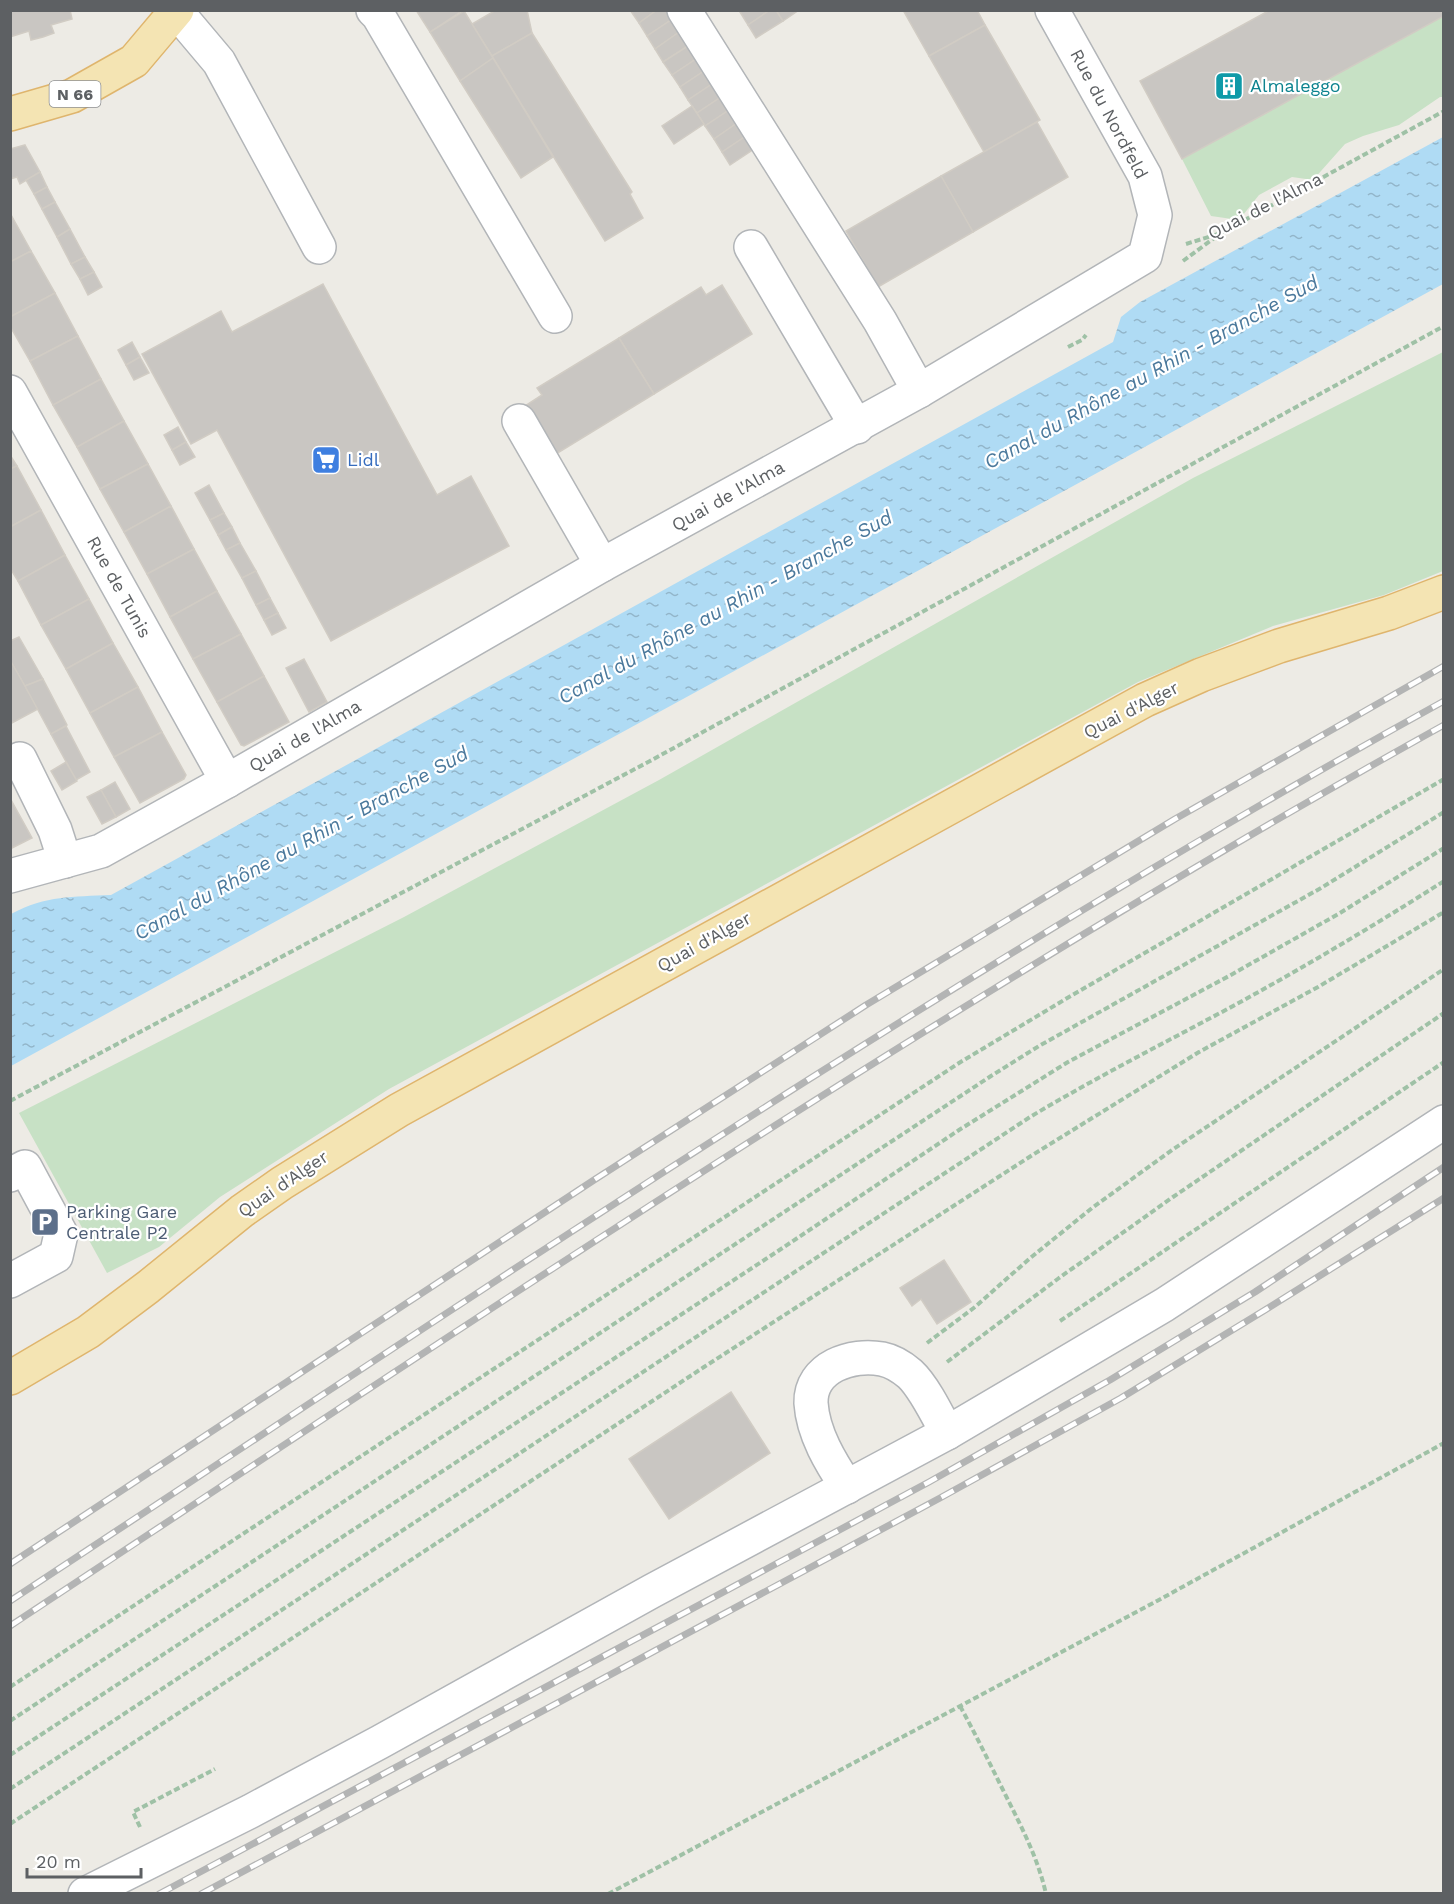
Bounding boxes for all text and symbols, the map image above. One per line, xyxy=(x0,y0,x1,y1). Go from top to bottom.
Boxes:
street label: Rue du Nordfeld xyxy=(1066,45,1153,182)
building icon: Almaleggo xyxy=(1213,70,1245,102)
place label: Almaleggo xyxy=(1250,75,1341,96)
road number: N 66 xyxy=(50,81,100,107)
street label: Quai de l'Alma xyxy=(1204,168,1326,243)
water label: Canal du Rhône au Rhin - Branche Sud xyxy=(980,269,1323,474)
supermarket icon: Lidl xyxy=(310,444,342,476)
place label: Lidl xyxy=(347,449,380,470)
street label: Quai de l'Alma xyxy=(668,456,788,535)
water label: Canal du Rhône au Rhin - Branche Sud xyxy=(554,504,897,709)
street label: Rue de Tunis xyxy=(83,532,156,641)
street label: Quai d'Alger xyxy=(1080,677,1182,743)
street label: Quai de l'Alma xyxy=(245,695,364,776)
water label: Canal du Rhône au Rhin - Branche Sud xyxy=(130,740,473,945)
street label: Quai d'Alger xyxy=(653,907,754,976)
street label: Quai d'Alger xyxy=(234,1146,332,1221)
place label: Parking Gare Centrale P2 xyxy=(66,1201,177,1243)
parking icon: Parking Gare Centrale P2 xyxy=(29,1206,61,1238)
scale bar xyxy=(27,1841,141,1879)
text: 20 m xyxy=(36,1851,81,1872)

